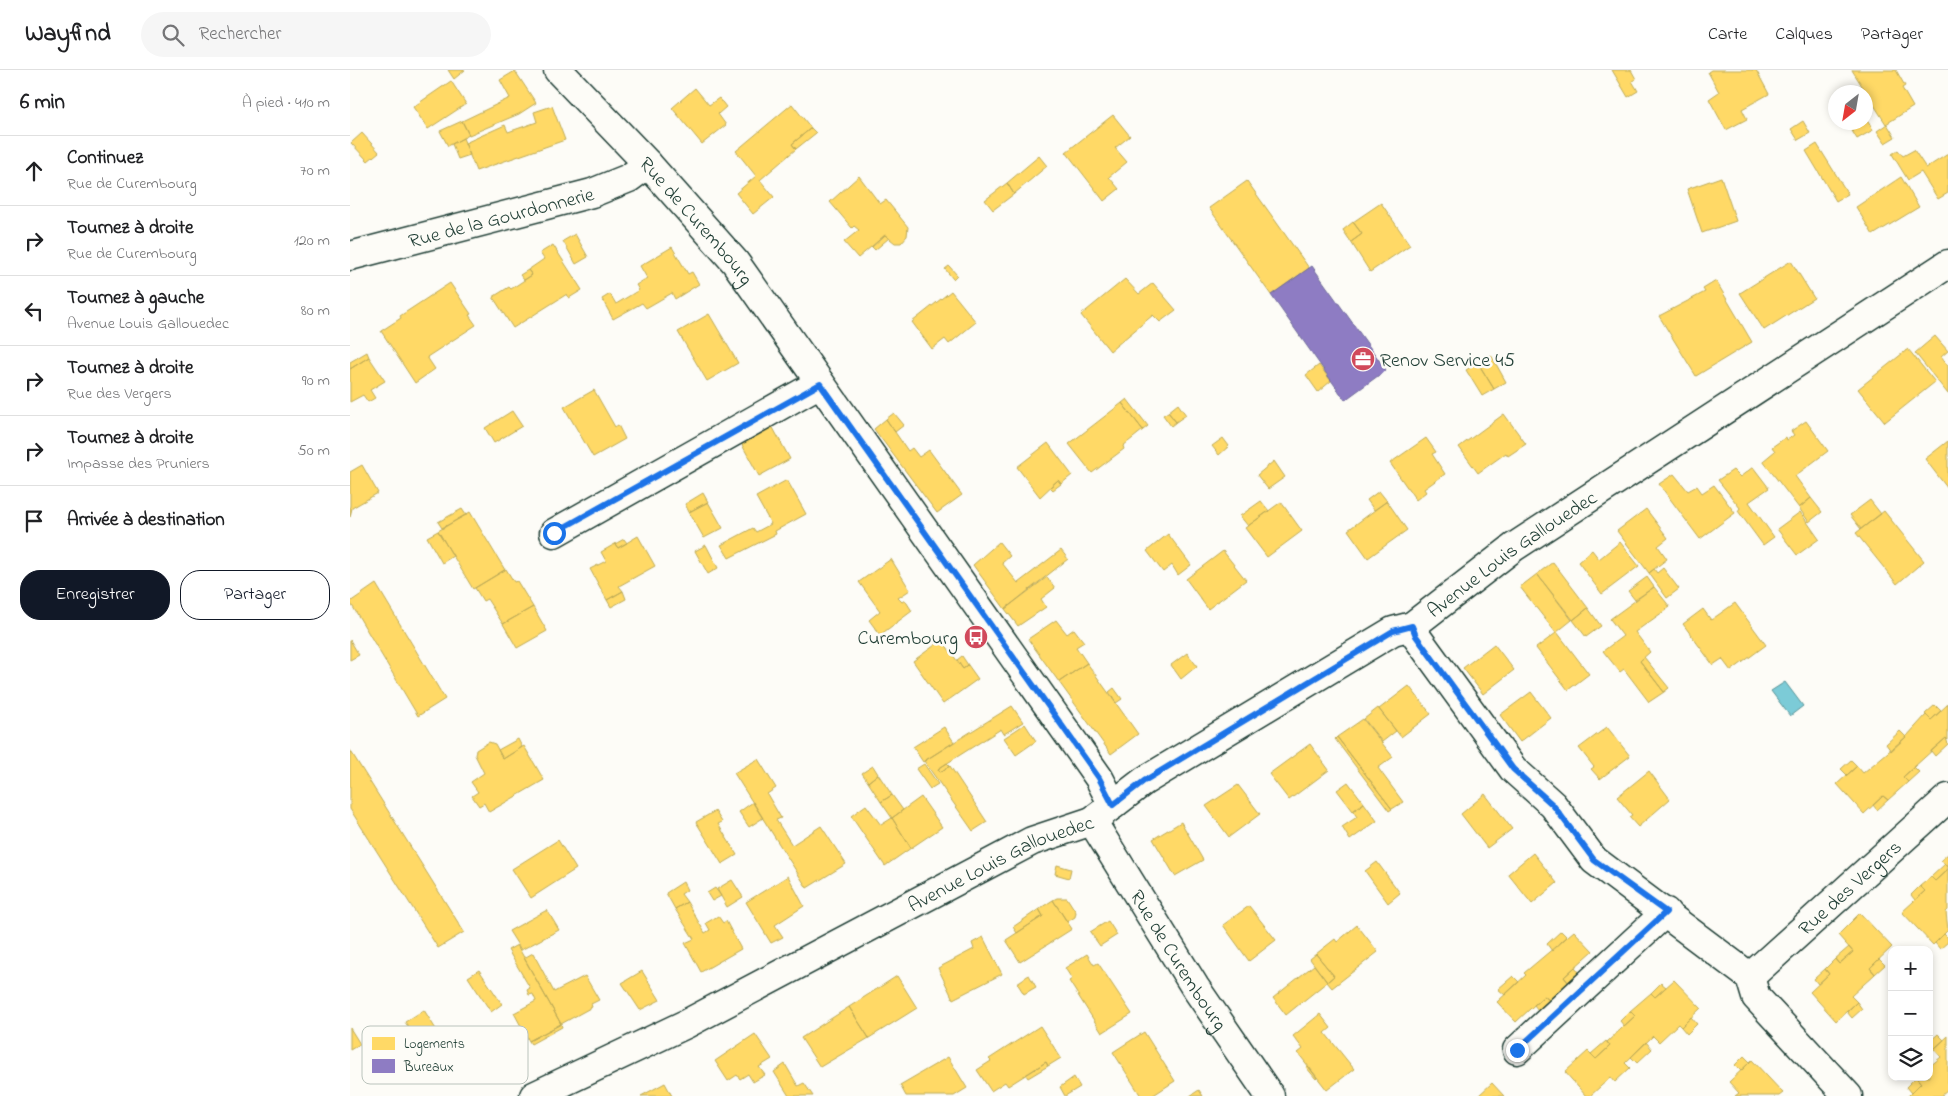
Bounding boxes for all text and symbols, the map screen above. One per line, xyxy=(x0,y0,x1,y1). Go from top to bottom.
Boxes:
search box xyxy=(141,12,491,57)
text: Wayfind xyxy=(25,17,111,52)
icon: search xyxy=(159,21,187,49)
text: Rechercher xyxy=(199,21,281,48)
text: Carte xyxy=(1708,22,1747,48)
text: Calques xyxy=(1775,22,1833,48)
text: Partager xyxy=(1861,22,1923,48)
north arrow xyxy=(1828,85,1873,130)
text: 6 min xyxy=(20,88,65,118)
text: À pied · 410 m xyxy=(242,91,330,115)
text: Continuez xyxy=(67,145,143,172)
street label: Rue de Curembourg xyxy=(631,151,759,293)
icon: ahead xyxy=(20,157,48,185)
text: 70 m xyxy=(300,159,330,183)
text: Rue de Curembourg xyxy=(67,172,197,196)
street label: Rue de la Gourdonnerie xyxy=(406,181,597,257)
text: Tournez à droite xyxy=(67,215,193,242)
icon: right xyxy=(20,227,48,255)
text: 120 m xyxy=(294,229,330,253)
text: Rue de Curembourg xyxy=(67,242,197,266)
text: Tournez à gauche xyxy=(67,285,204,312)
icon: left xyxy=(20,297,48,325)
text: 80 m xyxy=(301,299,330,323)
text: Avenue Louis Gallouedec xyxy=(67,312,229,336)
office icon: Renov Service 45 xyxy=(1350,346,1376,372)
place label: Renov Service 45 xyxy=(1380,347,1515,376)
text: Tournez à droite xyxy=(67,355,193,382)
icon: right xyxy=(20,367,48,395)
text: 90 m xyxy=(302,369,330,393)
text: Rue des Vergers xyxy=(67,382,172,406)
text: Tournez à droite xyxy=(67,425,193,452)
icon: right xyxy=(20,437,48,465)
text: 50 m xyxy=(298,439,330,463)
text: Impasse des Pruniers xyxy=(67,452,210,476)
street label: Avenue Louis Gallouedec xyxy=(1422,485,1603,626)
icon: arrive xyxy=(20,507,48,535)
text: Arrivée à destination xyxy=(67,507,225,534)
route start xyxy=(543,522,566,545)
button: Enregistrer xyxy=(20,570,170,620)
button: Partager xyxy=(180,570,330,620)
bus stop icon: Curembourg xyxy=(963,624,989,650)
place label: Curembourg xyxy=(857,625,958,655)
street label: Avenue Louis Gallouedec xyxy=(903,809,1098,921)
street label: Rue des Vergers xyxy=(1793,834,1909,944)
street label: Rue de Curembourg xyxy=(1121,885,1233,1038)
map controls xyxy=(1888,946,1933,1081)
button: + xyxy=(1888,946,1933,991)
button: − xyxy=(1888,991,1933,1036)
legend xyxy=(362,1026,528,1084)
text: Logements xyxy=(404,1034,465,1056)
button: layers xyxy=(1888,1036,1933,1081)
route end xyxy=(1506,1039,1529,1062)
text: Bureaux xyxy=(403,1057,454,1078)

